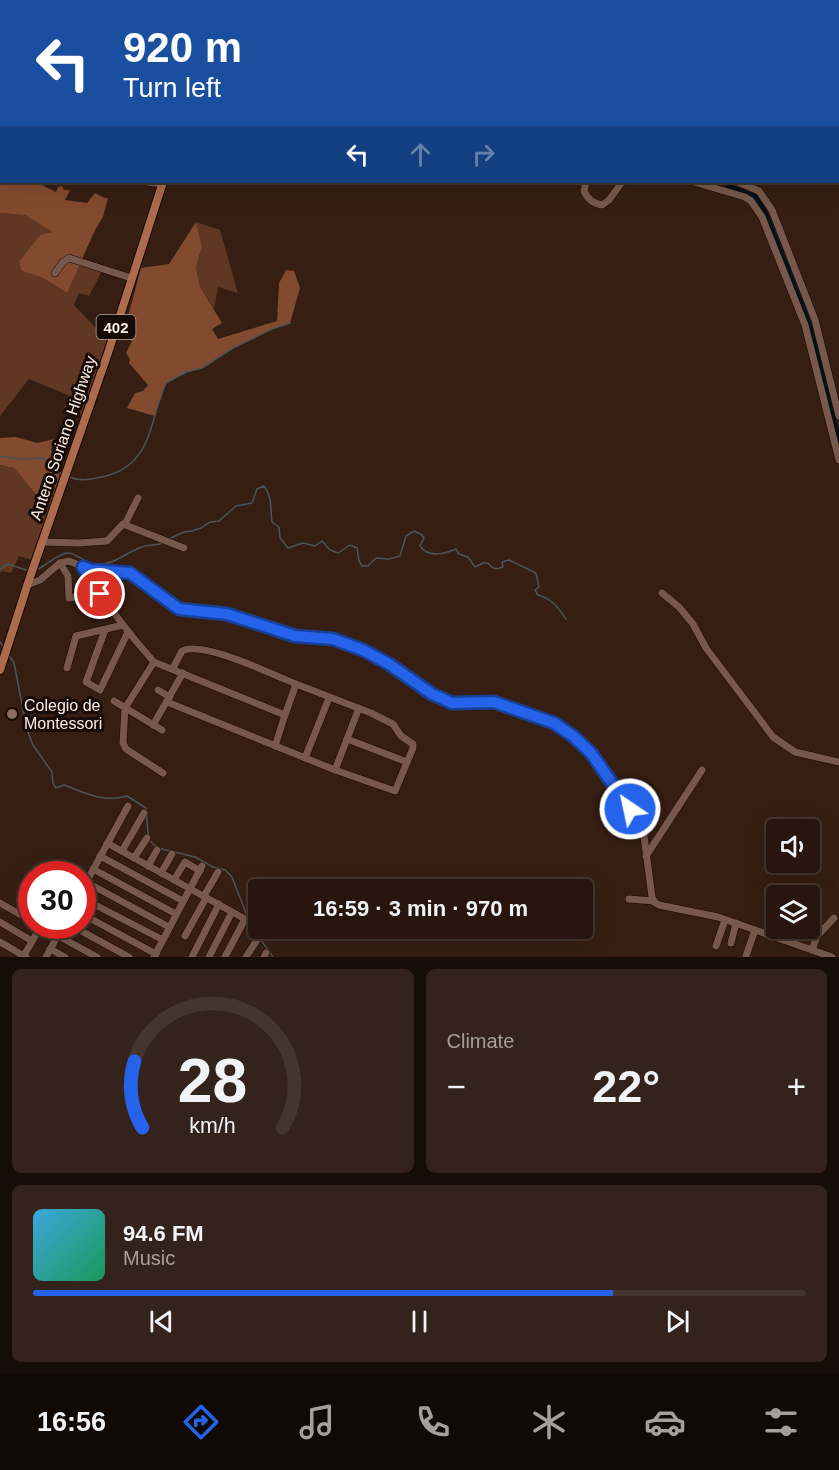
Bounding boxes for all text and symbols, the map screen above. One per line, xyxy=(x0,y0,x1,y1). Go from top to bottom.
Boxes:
icon: left xyxy=(24,24,102,102)
text: 920 m xyxy=(123,24,242,71)
text: Turn left xyxy=(123,73,221,103)
icon: left xyxy=(341,138,374,171)
icon: ahead xyxy=(404,138,437,171)
icon: right xyxy=(467,138,500,171)
road number: 402 xyxy=(96,315,136,339)
street label: Antero Soriano Highway xyxy=(27,354,99,522)
pin xyxy=(74,568,125,619)
icon: arrive xyxy=(83,577,116,610)
place label: Colegio de Montessori xyxy=(24,697,102,732)
marker: Colegio de Montessori xyxy=(5,707,19,721)
position arrow xyxy=(598,777,662,841)
map controls xyxy=(766,819,820,939)
button: sound xyxy=(766,819,820,873)
speed limit sign: 30 xyxy=(18,861,96,939)
button: layers xyxy=(766,885,820,939)
text: 16:59 · 3 min · 970 m xyxy=(313,896,528,921)
text: Climate xyxy=(447,1030,514,1052)
text: 28 xyxy=(178,1046,247,1115)
text: 22° xyxy=(592,1061,660,1112)
text: − xyxy=(447,1068,466,1105)
text: + xyxy=(787,1068,806,1105)
text: km/h xyxy=(190,1114,236,1138)
text: 94.6 FM xyxy=(123,1221,204,1246)
text: Music xyxy=(123,1247,175,1269)
icon: previous xyxy=(145,1305,178,1338)
icon: pause xyxy=(403,1305,436,1338)
icon: next xyxy=(661,1305,694,1338)
icon: directions xyxy=(180,1401,222,1443)
icon: music xyxy=(296,1401,338,1443)
icon: phone xyxy=(412,1401,454,1443)
icon: climate xyxy=(528,1401,570,1443)
icon: car xyxy=(644,1401,686,1443)
icon: filters xyxy=(760,1401,802,1443)
text: 16:56 xyxy=(37,1407,106,1437)

